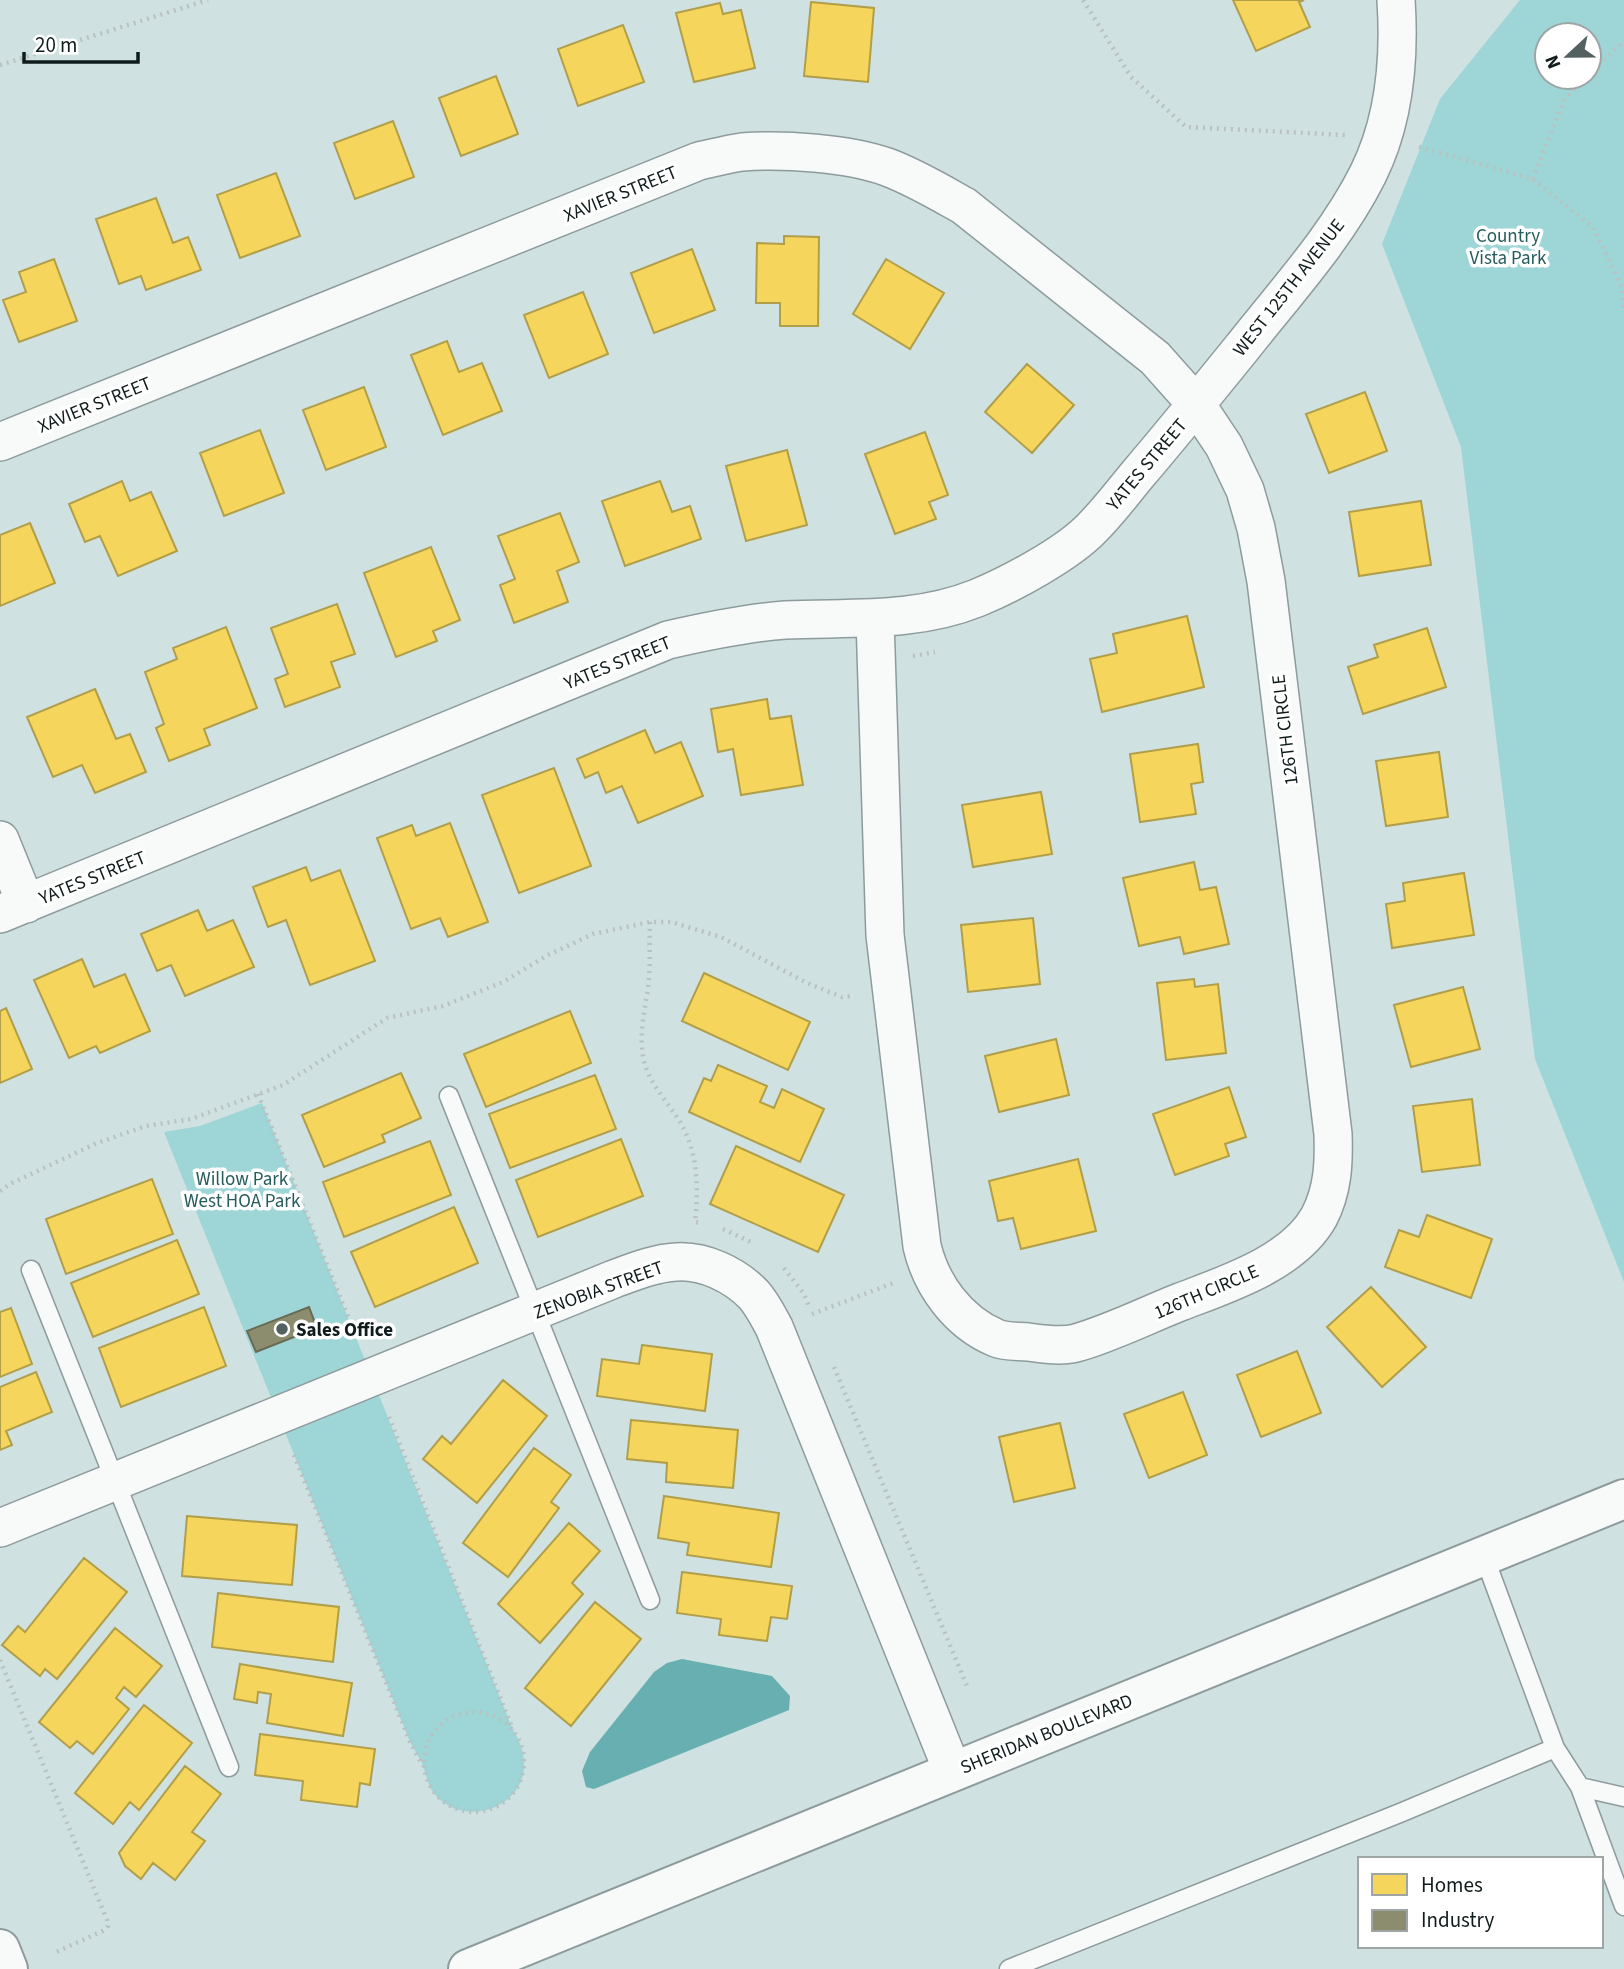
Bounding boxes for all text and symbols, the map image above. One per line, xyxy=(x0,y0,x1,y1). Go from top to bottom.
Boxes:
scale bar xyxy=(24,21,138,65)
north arrow xyxy=(1533,21,1603,91)
text: 20 m xyxy=(35,30,77,60)
text: N xyxy=(1539,51,1569,73)
street label: XAVIER STREET xyxy=(560,159,681,229)
street label: WEST 125TH AVENUE xyxy=(1227,213,1351,362)
park label: Country Vista Park xyxy=(1470,223,1547,272)
street label: XAVIER STREET xyxy=(34,370,155,440)
street label: YATES STREET xyxy=(1100,413,1194,518)
street label: YATES STREET xyxy=(559,630,675,697)
street label: 126TH CIRCLE xyxy=(1265,673,1306,787)
street label: YATES STREET xyxy=(34,845,150,912)
park label: Willow Park West HOA Park xyxy=(184,1166,301,1215)
street label: ZENOBIA STREET xyxy=(530,1254,667,1326)
street label: 126TH CIRCLE xyxy=(1150,1258,1263,1327)
place label: Sales Office xyxy=(296,1317,393,1344)
marker: Sales Office xyxy=(274,1321,290,1337)
street label: SHERIDAN BOULEVARD xyxy=(956,1687,1137,1781)
legend xyxy=(1358,1857,1603,1948)
text: Homes xyxy=(1421,1870,1483,1900)
text: Industry xyxy=(1421,1905,1494,1935)

